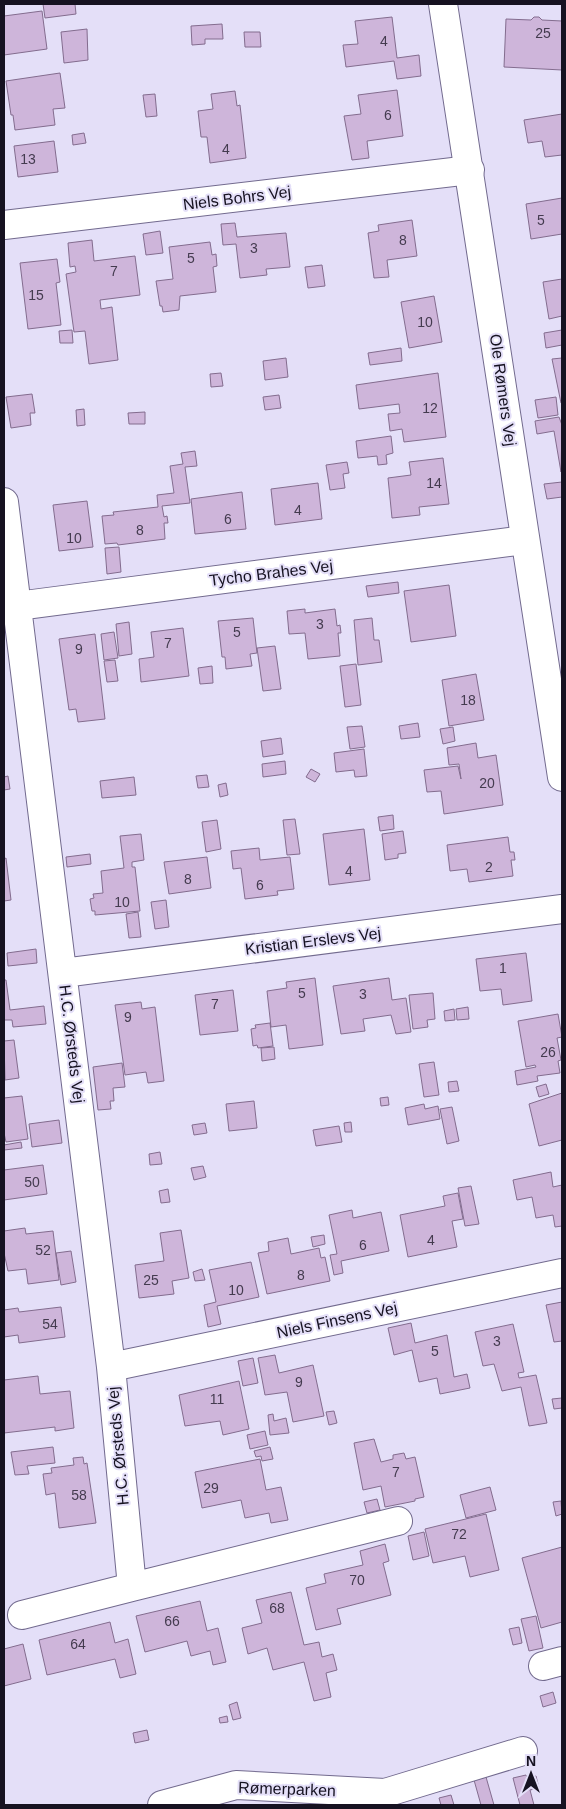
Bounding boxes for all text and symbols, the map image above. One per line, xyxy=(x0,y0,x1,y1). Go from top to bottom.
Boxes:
house number: 25 xyxy=(535,25,551,41)
house number: 4 xyxy=(380,33,388,49)
house number: 6 xyxy=(384,107,392,123)
house number: 4 xyxy=(222,141,230,157)
house number: 13 xyxy=(20,151,36,167)
street label: Niels Bohrs Vej xyxy=(182,183,292,213)
house number: 5 xyxy=(537,212,545,228)
house number: 8 xyxy=(399,232,407,248)
house number: 3 xyxy=(250,240,258,256)
house number: 5 xyxy=(187,250,195,266)
house number: 7 xyxy=(110,263,118,279)
house number: 15 xyxy=(28,287,44,303)
house number: 10 xyxy=(417,314,433,330)
street label: Ole Rømers Vej xyxy=(487,333,519,447)
house number: 12 xyxy=(422,400,438,416)
house number: 14 xyxy=(426,475,442,491)
house number: 4 xyxy=(294,502,302,518)
house number: 6 xyxy=(224,511,232,527)
house number: 8 xyxy=(136,522,144,538)
house number: 10 xyxy=(66,530,82,546)
street label: Tycho Brahes Vej xyxy=(208,557,334,589)
house number: 3 xyxy=(316,616,324,632)
house number: 5 xyxy=(233,624,241,640)
house number: 7 xyxy=(164,635,172,651)
house number: 9 xyxy=(75,641,83,657)
house number: 18 xyxy=(460,692,476,708)
house number: 20 xyxy=(479,775,495,791)
house number: 2 xyxy=(485,859,493,875)
house number: 4 xyxy=(345,863,353,879)
house number: 8 xyxy=(184,871,192,887)
house number: 6 xyxy=(256,877,264,893)
house number: 10 xyxy=(114,894,130,910)
street label: Kristian Erslevs Vej xyxy=(244,924,382,958)
house number: 1 xyxy=(499,960,507,976)
street label: H.C. Ørsteds Vej xyxy=(56,984,88,1104)
house number: 5 xyxy=(298,985,306,1001)
house number: 3 xyxy=(359,986,367,1002)
house number: 7 xyxy=(211,996,219,1012)
house number: 9 xyxy=(124,1009,132,1025)
house number: 26 xyxy=(540,1044,556,1060)
house number: 50 xyxy=(24,1174,40,1190)
house number: 4 xyxy=(427,1232,435,1248)
house number: 6 xyxy=(359,1237,367,1253)
house number: 52 xyxy=(35,1242,51,1258)
house number: 8 xyxy=(297,1267,305,1283)
house number: 25 xyxy=(143,1272,159,1288)
house number: 10 xyxy=(228,1282,244,1298)
street label: Niels Finsens Vej xyxy=(275,1299,399,1341)
house number: 54 xyxy=(42,1316,58,1332)
house number: 3 xyxy=(493,1333,501,1349)
house number: 5 xyxy=(431,1343,439,1359)
house number: 9 xyxy=(295,1374,303,1390)
street label: H.C. Ørsteds Vej xyxy=(104,1386,132,1506)
house number: 11 xyxy=(210,1391,224,1407)
house number: 7 xyxy=(392,1464,400,1480)
house number: 29 xyxy=(203,1480,219,1496)
house number: 58 xyxy=(71,1487,87,1503)
house number: 72 xyxy=(451,1526,467,1542)
house number: 70 xyxy=(349,1572,365,1588)
house number: 68 xyxy=(269,1600,285,1616)
house number: 66 xyxy=(164,1613,180,1629)
house number: 64 xyxy=(70,1636,86,1652)
north arrow xyxy=(506,1749,556,1799)
text: N xyxy=(526,1753,536,1769)
street label: Rømerparken xyxy=(238,1779,336,1799)

